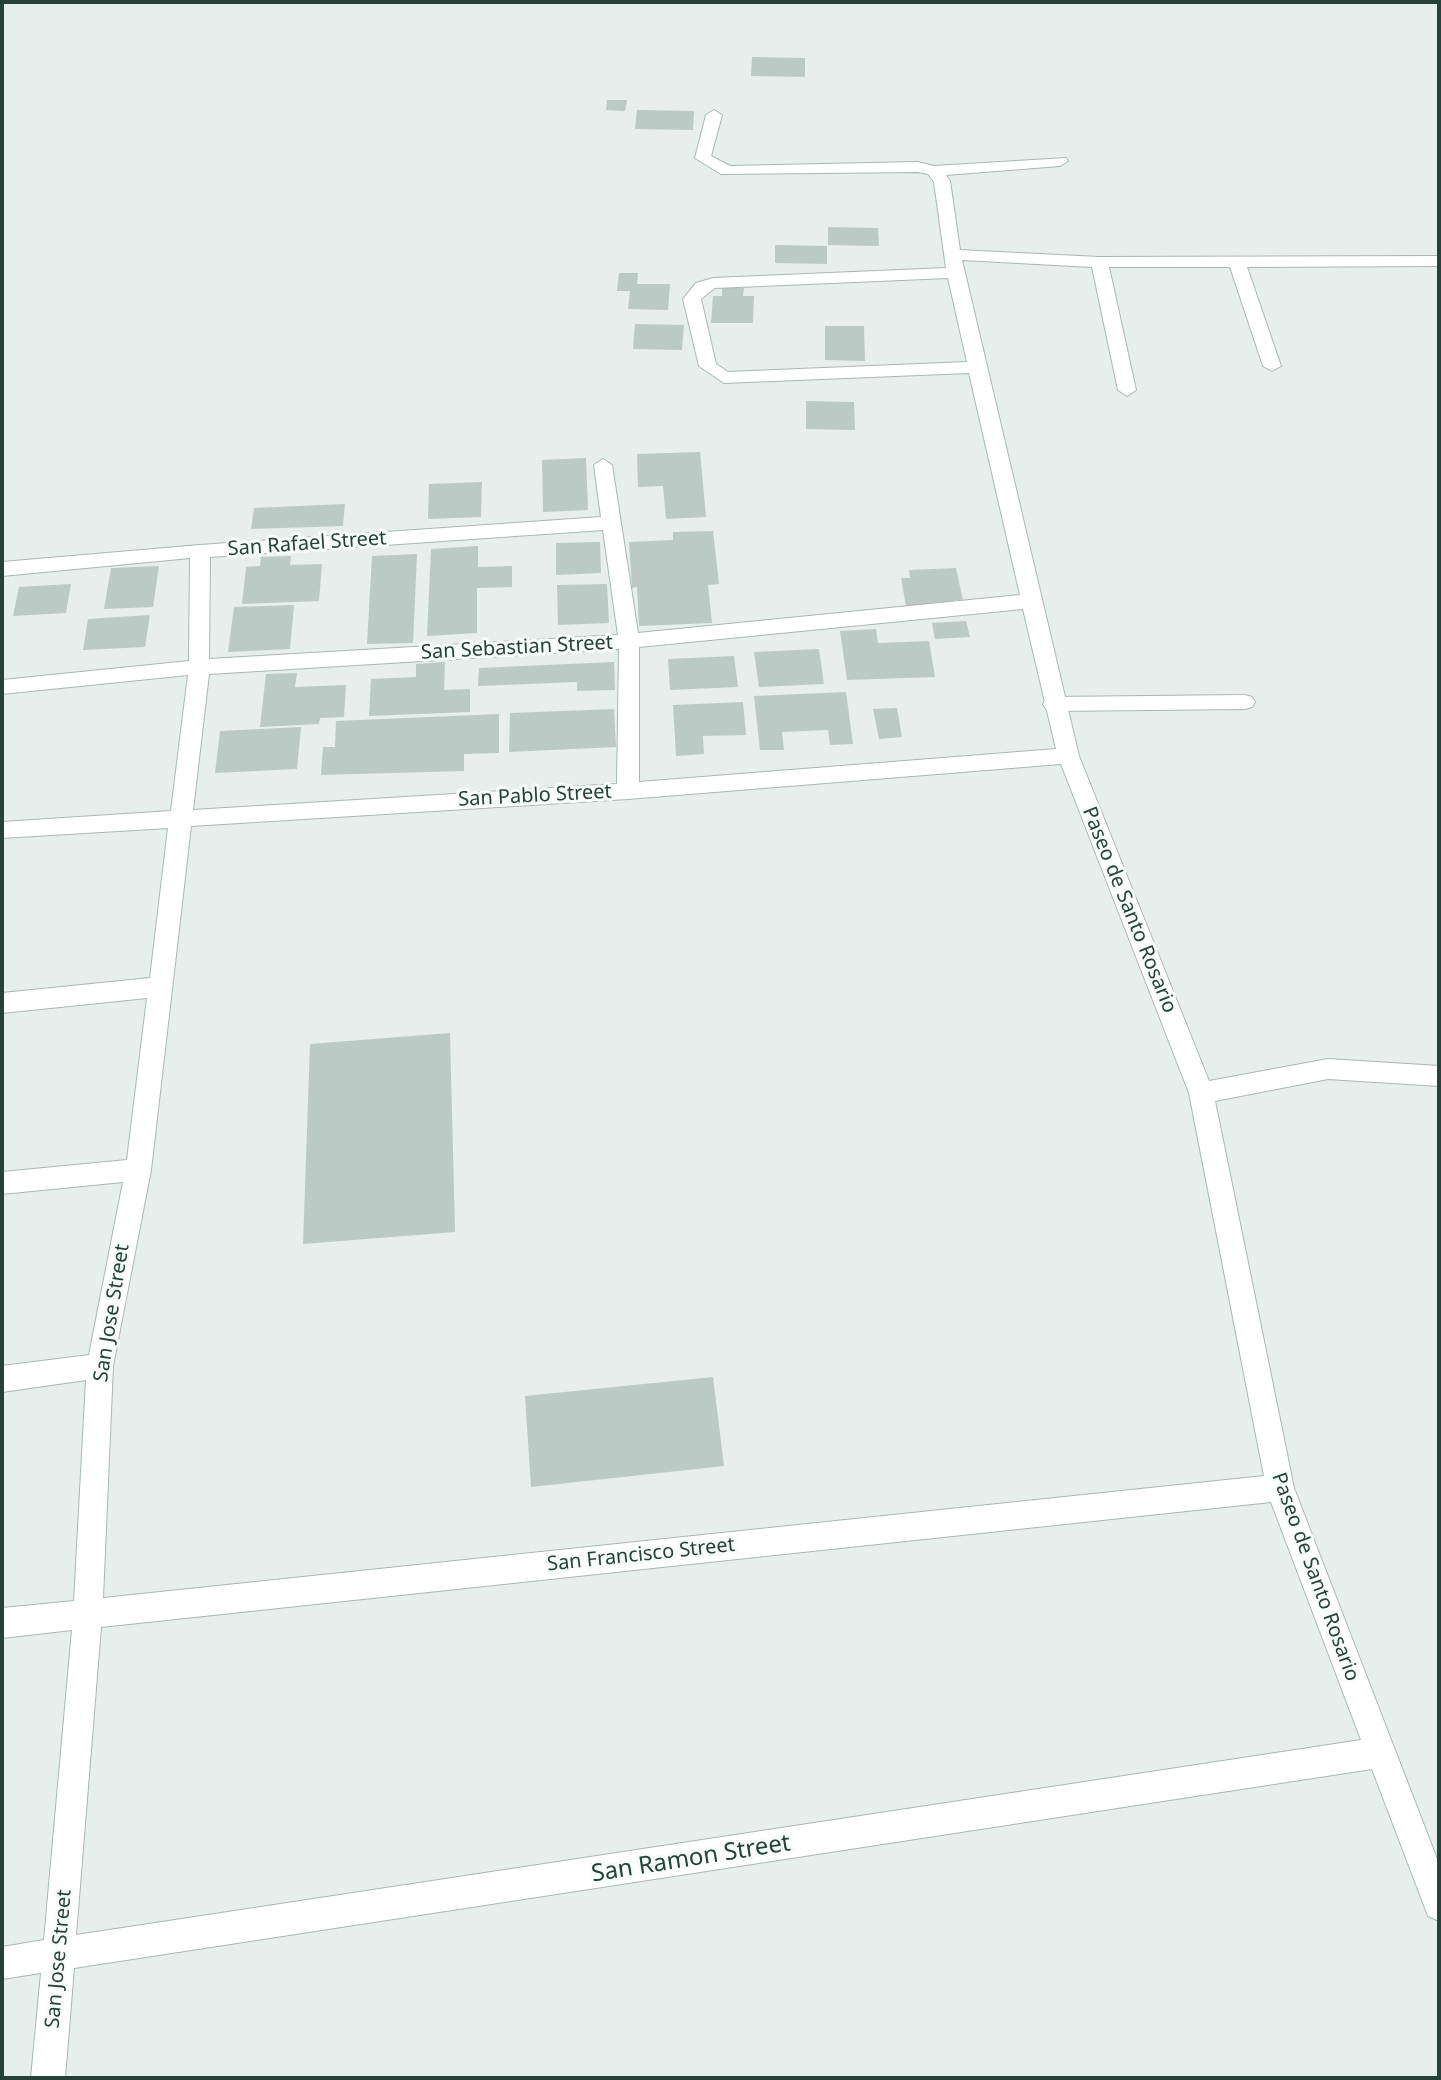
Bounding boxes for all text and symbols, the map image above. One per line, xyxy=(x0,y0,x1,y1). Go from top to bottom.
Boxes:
street label: San Rafael Street xyxy=(227,526,387,562)
street label: San Sebastian Street xyxy=(420,631,614,665)
street label: San Pablo Street xyxy=(458,780,612,812)
street label: Paseo de Santo Rosario xyxy=(1077,803,1181,1017)
street label: San Jose Street xyxy=(89,1242,135,1384)
street label: Paseo de Santo Rosario xyxy=(1266,1469,1364,1685)
street label: San Francisco Street xyxy=(546,1533,736,1577)
street label: San Ramon Street xyxy=(589,1829,793,1889)
street label: San Jose Street xyxy=(41,1889,77,2029)

